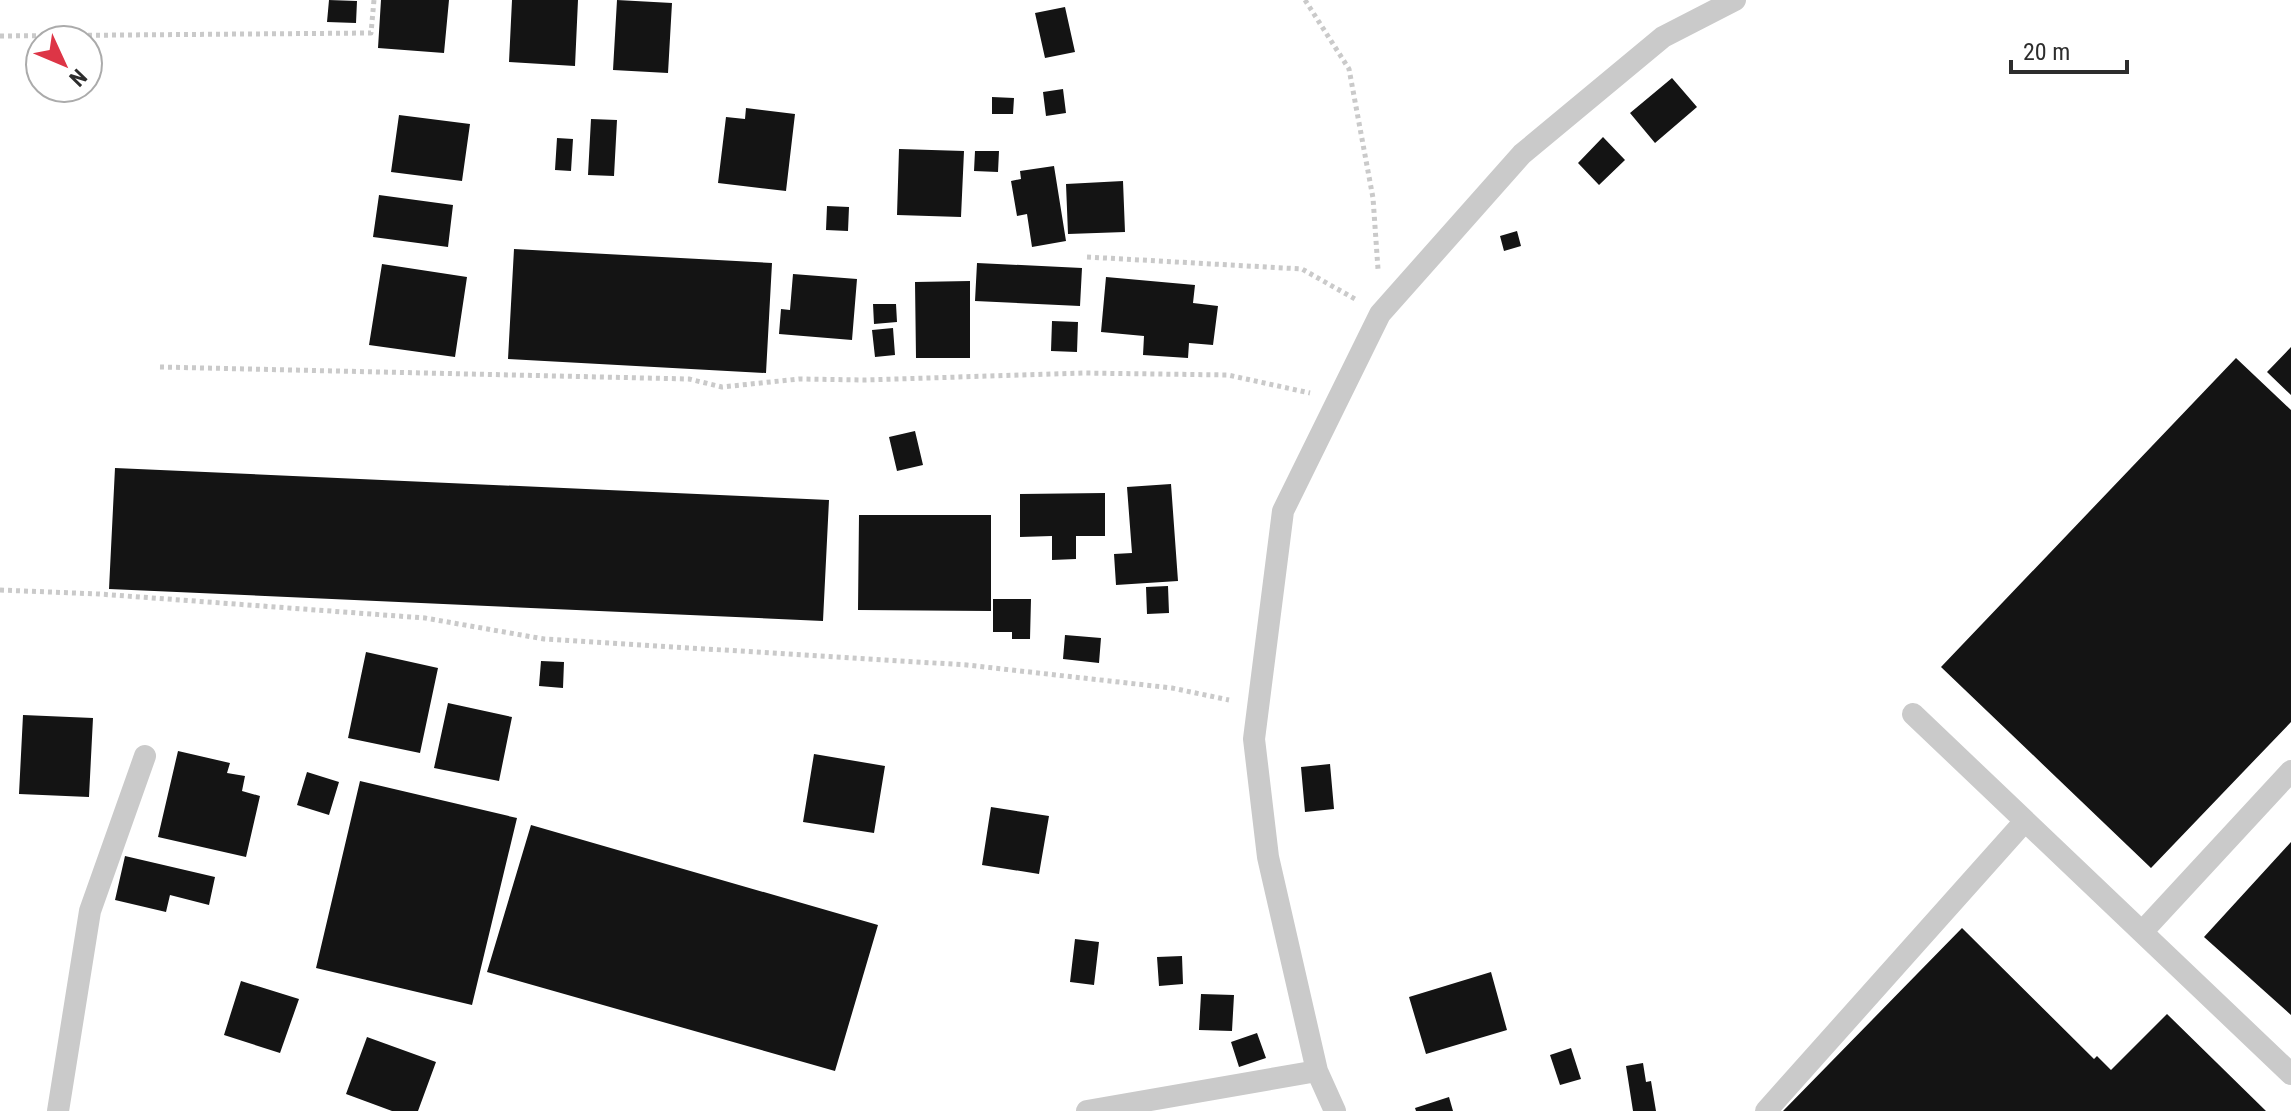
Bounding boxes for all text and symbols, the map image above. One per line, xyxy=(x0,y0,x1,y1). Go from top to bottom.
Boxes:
north arrow xyxy=(24,24,104,104)
scale bar xyxy=(2011,24,2127,74)
text: 20 m xyxy=(2023,38,2070,66)
text: N xyxy=(64,64,92,91)

